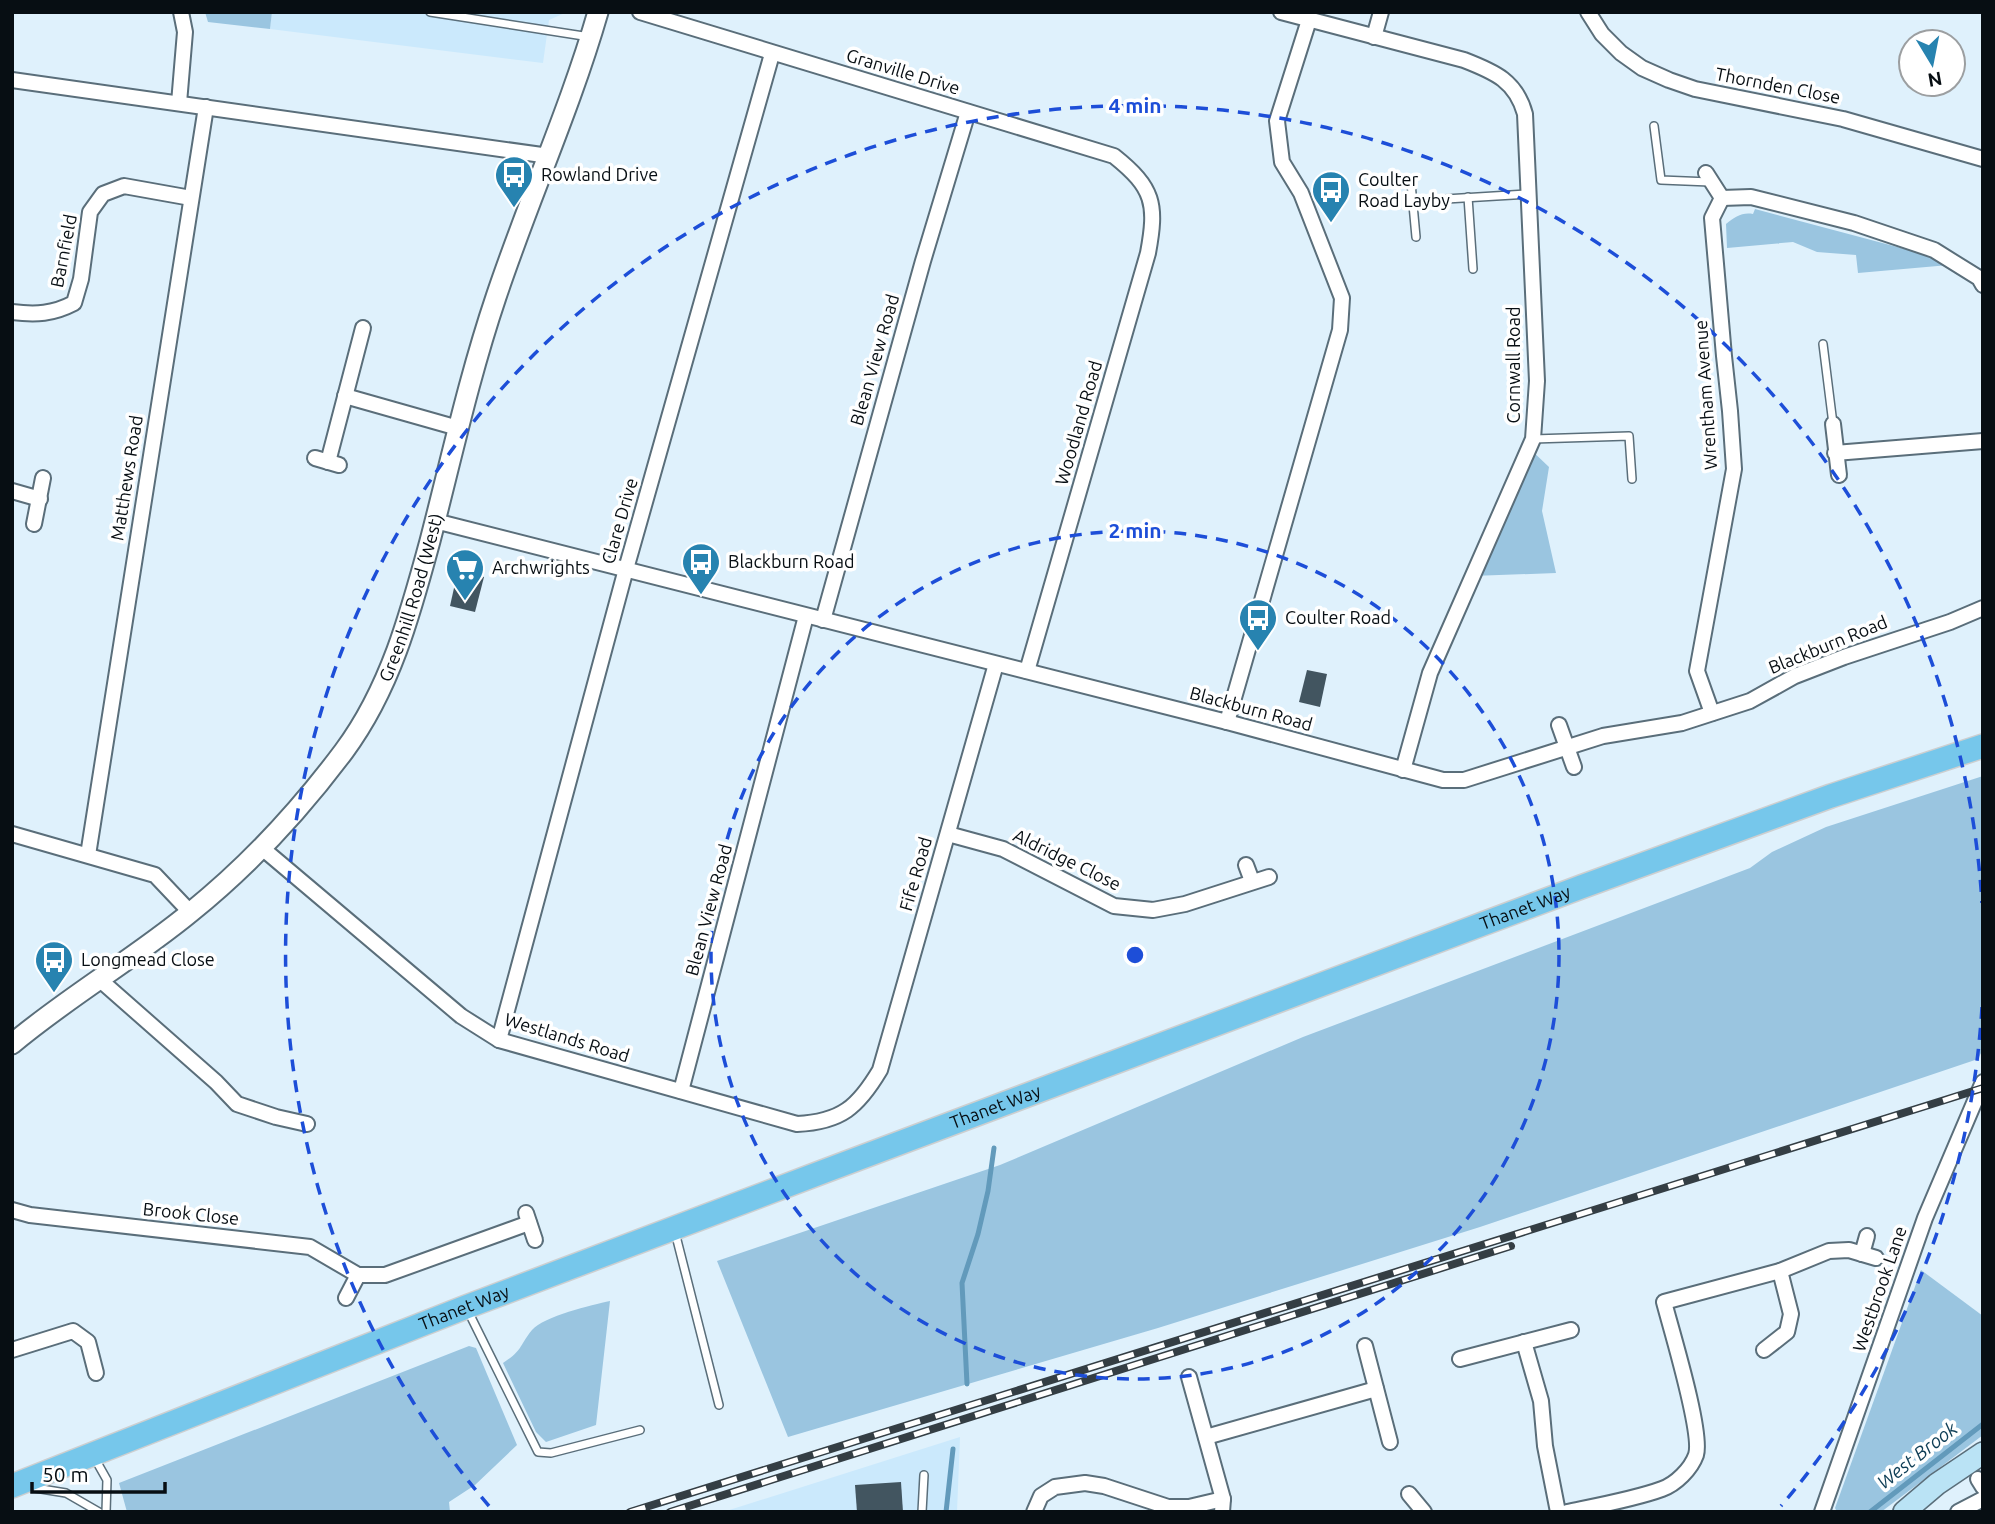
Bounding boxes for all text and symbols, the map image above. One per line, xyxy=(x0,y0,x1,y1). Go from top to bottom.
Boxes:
north arrow xyxy=(1897,28,1967,98)
street label: Granville Drive xyxy=(844,44,962,98)
street label: Thornden Close xyxy=(1714,63,1842,107)
text: N xyxy=(1926,68,1944,92)
text: 4 min xyxy=(1108,93,1162,117)
bus stop icon: Rowland Drive xyxy=(493,154,535,209)
place label: Rowland Drive xyxy=(541,164,658,184)
bus stop icon: Coulter Road Layby xyxy=(1310,169,1352,224)
place label: Coulter Road Layby xyxy=(1358,169,1450,210)
street label: Barnfield xyxy=(46,212,80,289)
street label: Blean View Road xyxy=(846,292,902,428)
street label: Cornwall Road xyxy=(1503,307,1523,423)
street label: Wrentham Avenue xyxy=(1690,319,1720,471)
street label: Woodland Road xyxy=(1051,358,1105,487)
street label: Matthews Road xyxy=(106,414,146,542)
street label: Clare Drive xyxy=(597,475,641,566)
street label: Greenhill Road (West) xyxy=(374,511,447,684)
text: 2 min xyxy=(1108,518,1162,542)
bus stop icon: Blackburn Road xyxy=(680,541,722,596)
supermarket icon: Archwrights xyxy=(444,547,486,602)
place label: Blackburn Road xyxy=(728,551,854,571)
place label: Archwrights xyxy=(492,557,590,577)
bus stop icon: Coulter Road xyxy=(1237,597,1279,652)
place label: Coulter Road xyxy=(1285,607,1391,627)
street label: Blackburn Road xyxy=(1765,611,1890,677)
street label: Blackburn Road xyxy=(1188,682,1315,734)
street label: Aldridge Close xyxy=(1010,824,1124,894)
street label: Fife Road xyxy=(895,834,935,913)
street label: Blean View Road xyxy=(681,842,735,978)
street label: Thanet Way xyxy=(1477,881,1573,933)
bus stop icon: Longmead Close xyxy=(33,939,75,994)
centre of rings xyxy=(1123,943,1147,967)
place label: Longmead Close xyxy=(81,949,215,969)
street label: Westlands Road xyxy=(502,1009,632,1066)
street label: Thanet Way xyxy=(947,1080,1043,1132)
street label: Brook Close xyxy=(142,1198,240,1228)
street label: Westbrook Lane xyxy=(1848,1223,1910,1354)
street label: Thanet Way xyxy=(416,1280,512,1334)
water label: West Brook xyxy=(1873,1417,1962,1493)
scale bar xyxy=(32,1450,164,1494)
text: 50 m xyxy=(42,1462,89,1486)

